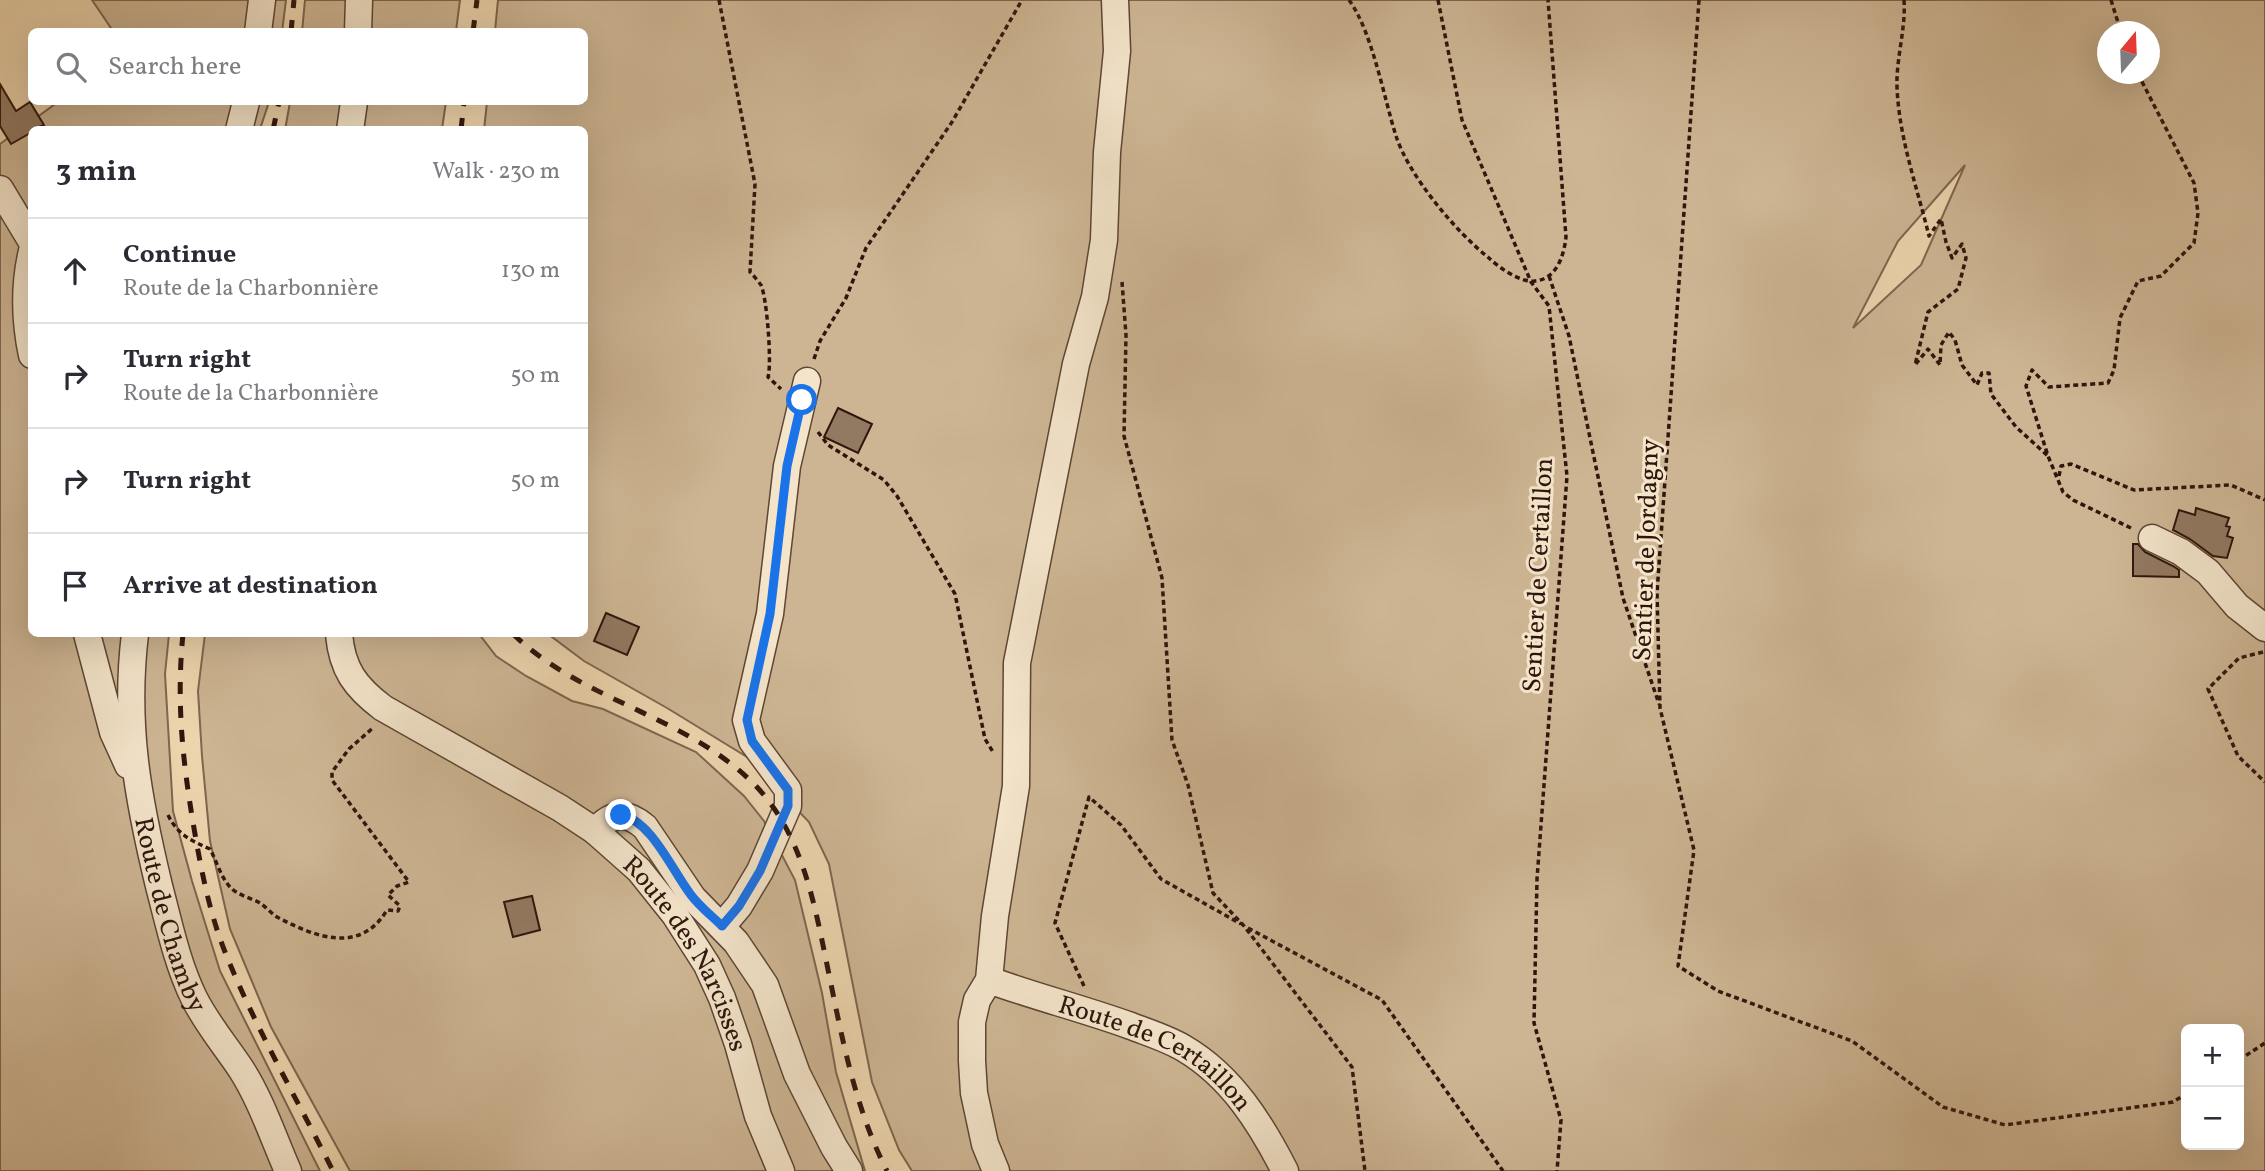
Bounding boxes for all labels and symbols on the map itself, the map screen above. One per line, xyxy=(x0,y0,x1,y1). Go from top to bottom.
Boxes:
north arrow xyxy=(2097,21,2160,84)
route start xyxy=(786,384,817,415)
street label: Sentier de Jordagny xyxy=(1625,438,1669,662)
street label: Sentier de Certaillon xyxy=(1515,457,1563,693)
route end xyxy=(605,799,636,830)
street label: Route de Chamby xyxy=(124,814,214,1019)
street label: Route des Narcisses xyxy=(614,848,755,1056)
street label: Route de Certaillon xyxy=(1054,988,1260,1120)

